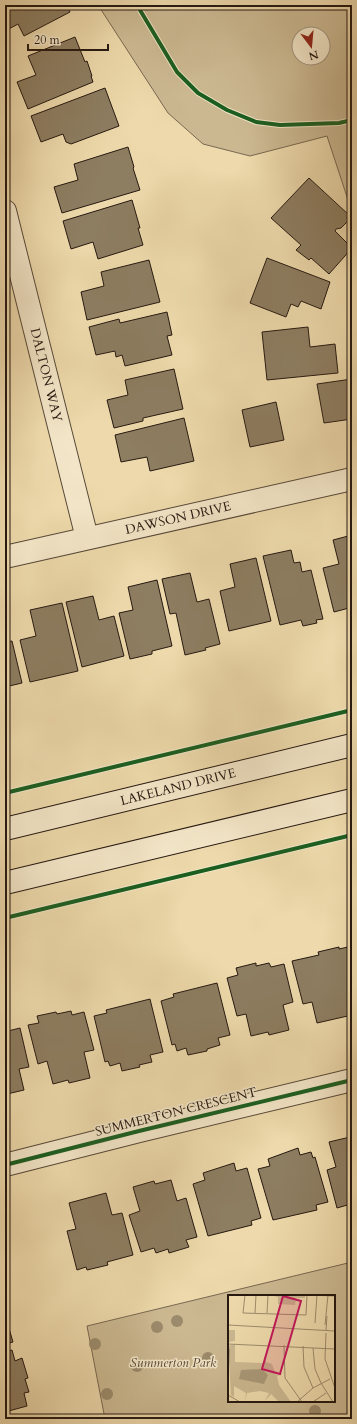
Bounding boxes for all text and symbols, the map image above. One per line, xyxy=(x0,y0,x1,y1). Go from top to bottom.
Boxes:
scale bar xyxy=(28,26,108,52)
north arrow xyxy=(291,26,331,66)
text: 20 m xyxy=(34,32,61,48)
text: N xyxy=(307,47,320,64)
street label: DALTON WAY xyxy=(26,326,66,424)
street label: DAWSON DRIVE xyxy=(123,497,233,539)
street label: LAKELAND DRIVE xyxy=(118,764,238,810)
street label: SUMMERTON CRESCENT xyxy=(93,1083,259,1141)
inset map xyxy=(228,1295,335,1402)
park label: Summerton Park xyxy=(130,1354,217,1372)

